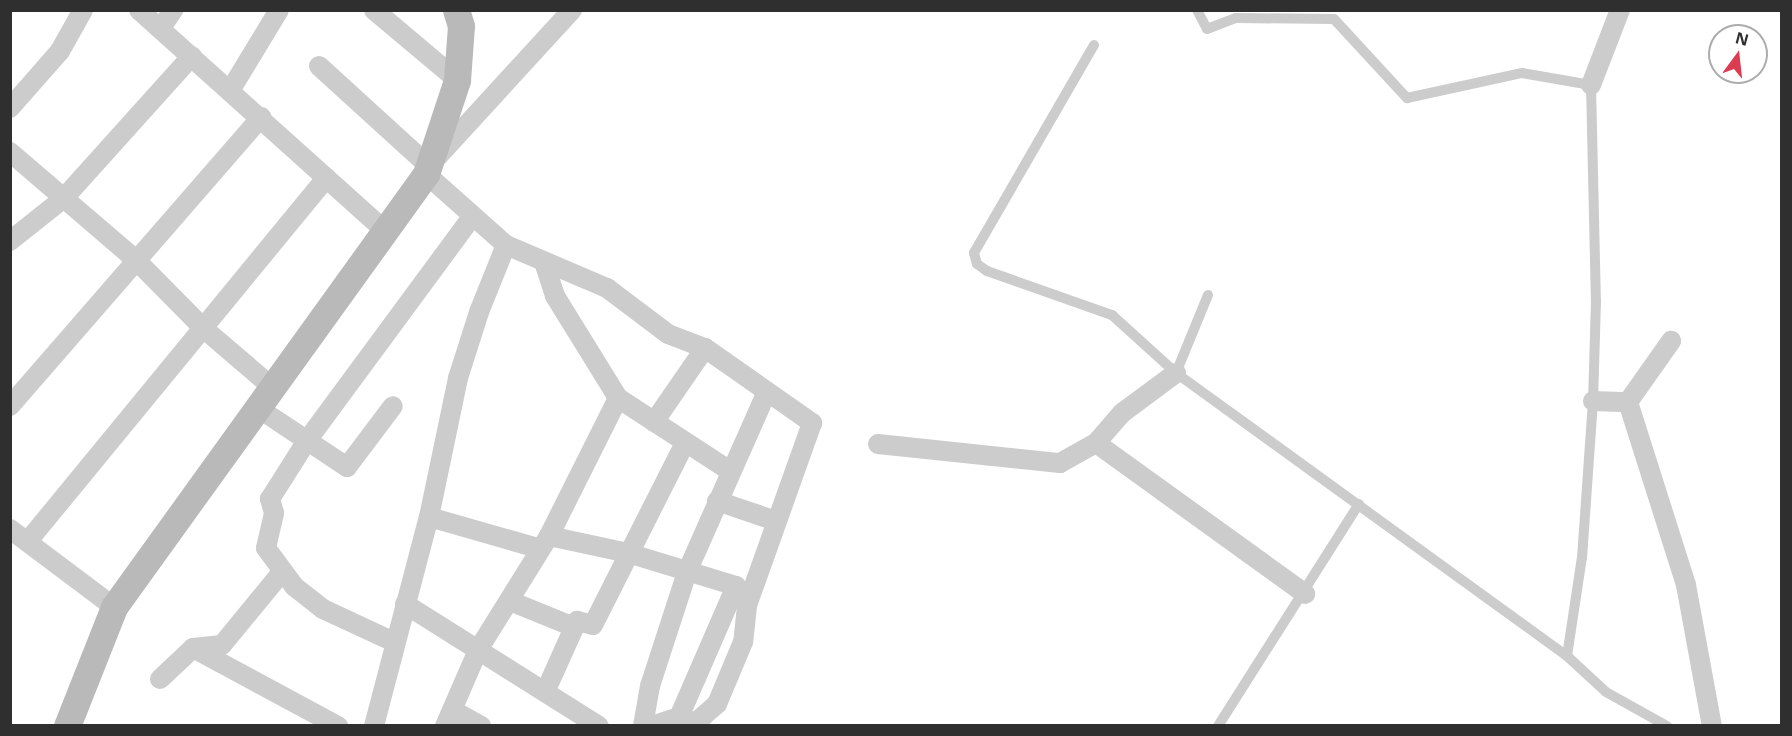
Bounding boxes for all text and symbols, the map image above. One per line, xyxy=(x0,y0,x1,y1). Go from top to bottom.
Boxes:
north arrow xyxy=(1708,24,1768,84)
text: N xyxy=(1733,26,1751,51)

